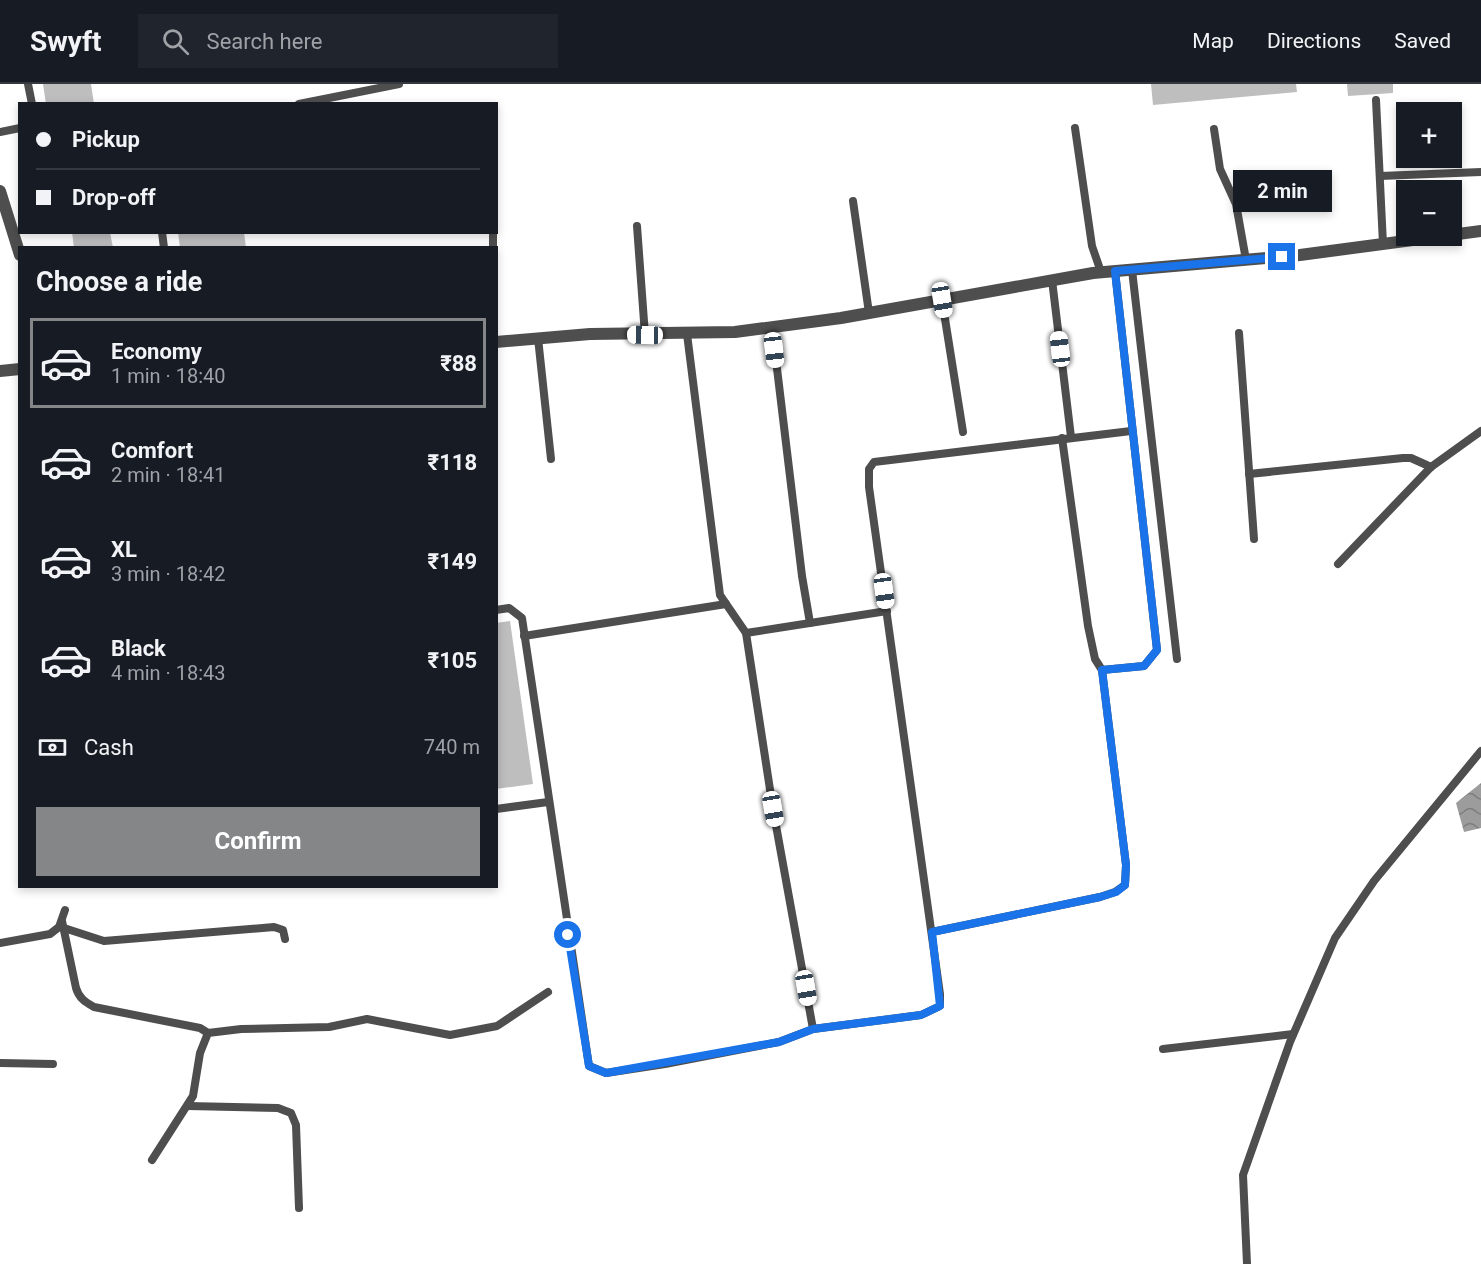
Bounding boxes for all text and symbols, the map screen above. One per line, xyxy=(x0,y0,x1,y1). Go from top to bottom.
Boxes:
search box xyxy=(138,14,558,68)
text: Swyft xyxy=(30,25,102,58)
icon: search xyxy=(159,25,192,58)
text: Search here xyxy=(207,29,322,54)
text: Map xyxy=(1192,29,1234,53)
text: Directions xyxy=(1267,29,1361,53)
text: Saved xyxy=(1394,29,1451,53)
map controls xyxy=(1396,102,1462,246)
button: + xyxy=(1396,102,1462,168)
text: Pickup xyxy=(72,127,140,152)
callout: 2 min xyxy=(1232,170,1332,212)
text: 2 min xyxy=(1257,179,1308,203)
button: − xyxy=(1396,180,1462,246)
text: Drop-off xyxy=(72,185,156,210)
route end xyxy=(1268,243,1295,270)
text: Choose a ride xyxy=(36,266,202,298)
car xyxy=(930,281,954,319)
car xyxy=(627,326,663,344)
car xyxy=(1049,330,1071,368)
car xyxy=(763,331,785,369)
icon: car xyxy=(39,336,93,390)
text: Economy xyxy=(111,339,202,364)
text: ₹88 xyxy=(440,351,477,376)
text: 1 min · 18:40 xyxy=(111,364,226,388)
icon: car xyxy=(39,435,93,489)
text: Comfort xyxy=(111,438,193,463)
text: ₹118 xyxy=(428,450,477,475)
text: 2 min · 18:41 xyxy=(111,463,226,487)
icon: car xyxy=(39,534,93,588)
text: XL xyxy=(111,537,137,562)
text: ₹149 xyxy=(428,549,477,574)
text: 3 min · 18:42 xyxy=(111,562,226,586)
car xyxy=(873,572,895,610)
icon: car xyxy=(39,633,93,687)
text: Black xyxy=(111,636,166,661)
text: ₹105 xyxy=(428,648,477,673)
text: 4 min · 18:43 xyxy=(111,661,226,685)
icon: cash xyxy=(36,731,69,764)
text: Cash xyxy=(84,735,134,760)
text: 740 m xyxy=(424,735,480,759)
car xyxy=(761,790,785,828)
button: Confirm xyxy=(36,807,480,876)
route start xyxy=(554,921,581,948)
car xyxy=(794,969,818,1007)

